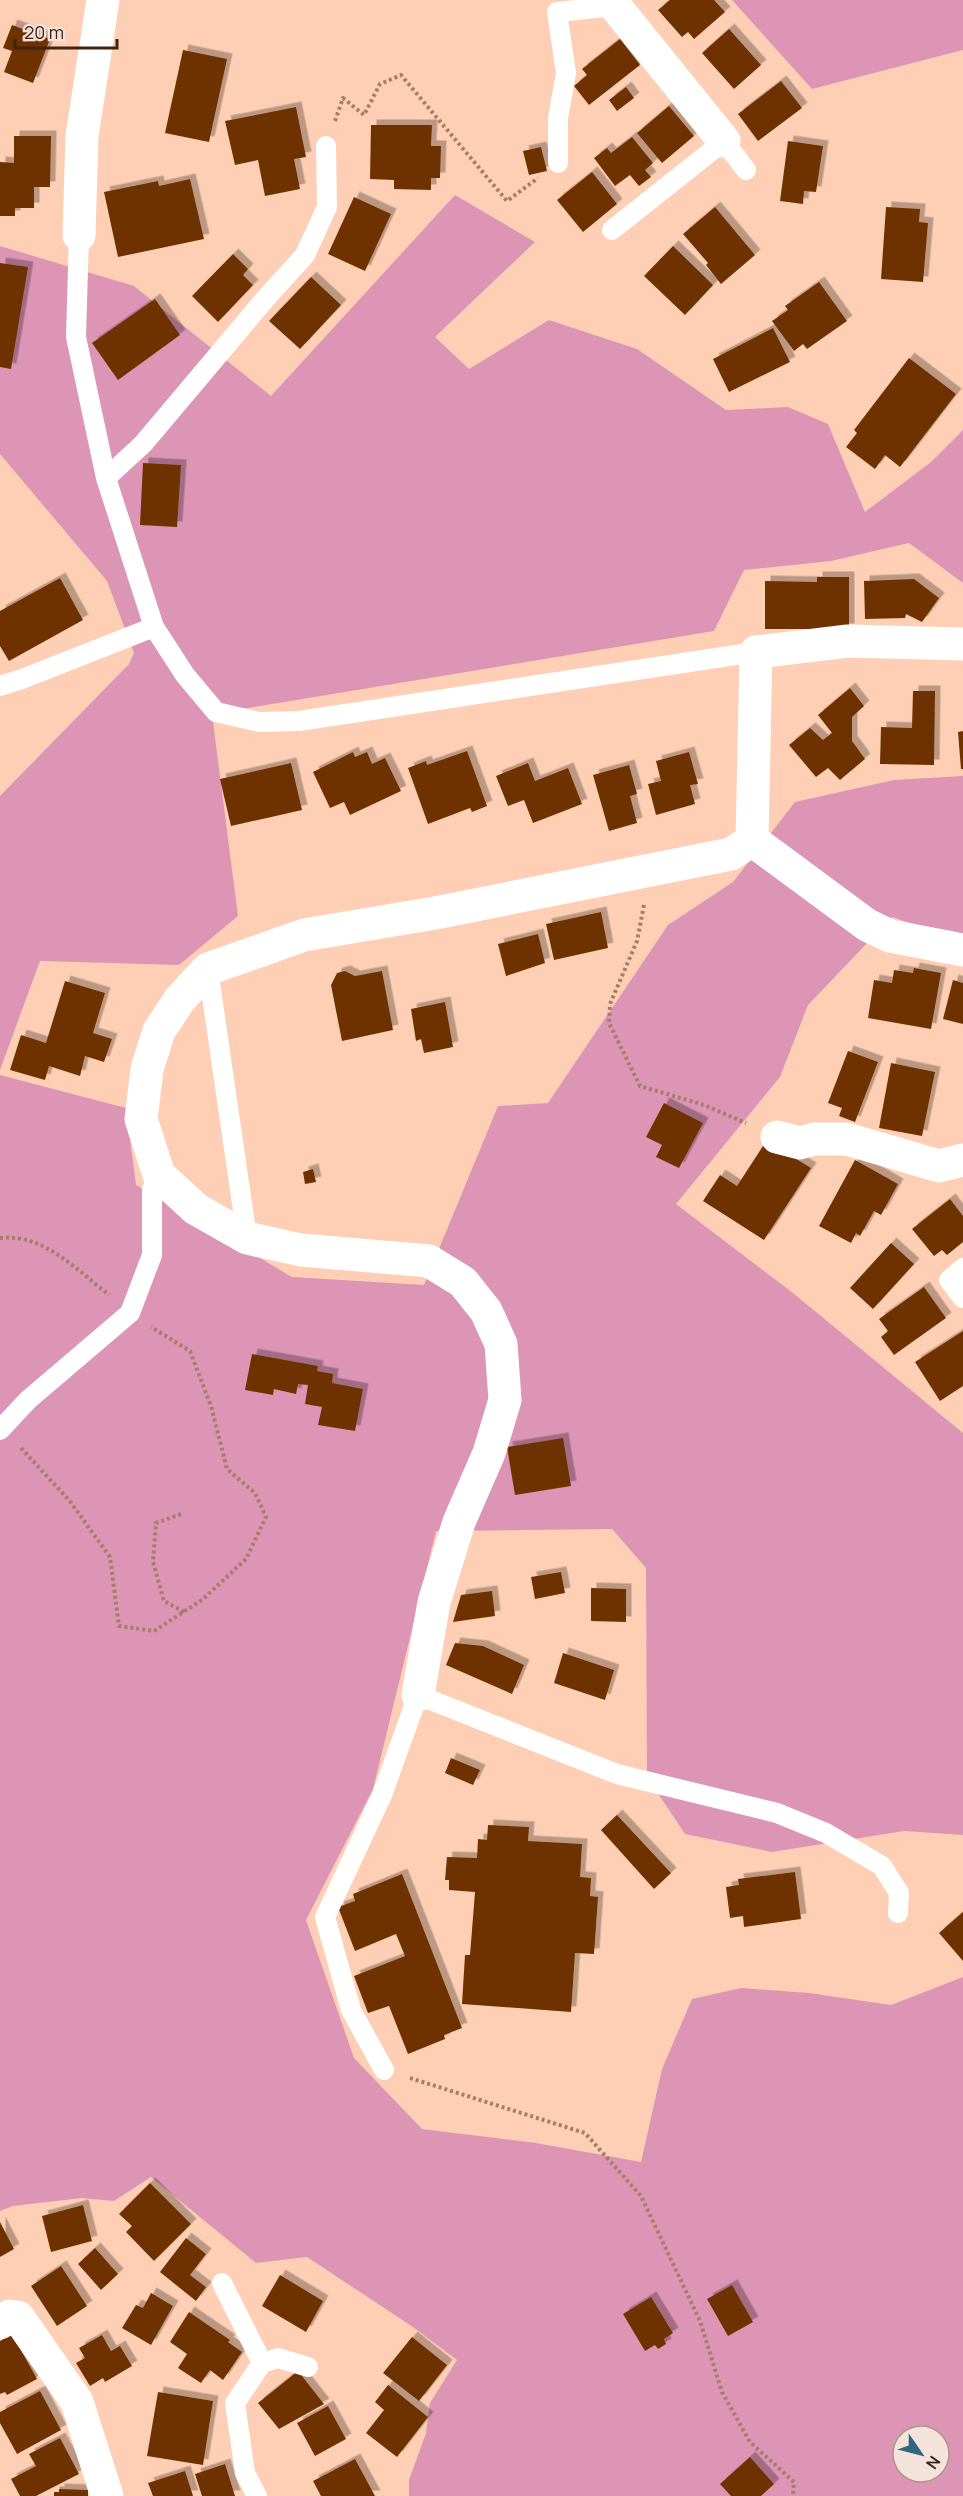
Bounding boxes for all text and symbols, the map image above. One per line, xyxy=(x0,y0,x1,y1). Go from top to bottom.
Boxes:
scale bar xyxy=(15,12,117,50)
text: 20 m xyxy=(24,20,64,44)
north arrow xyxy=(891,2424,951,2484)
text: N xyxy=(921,2452,946,2474)

